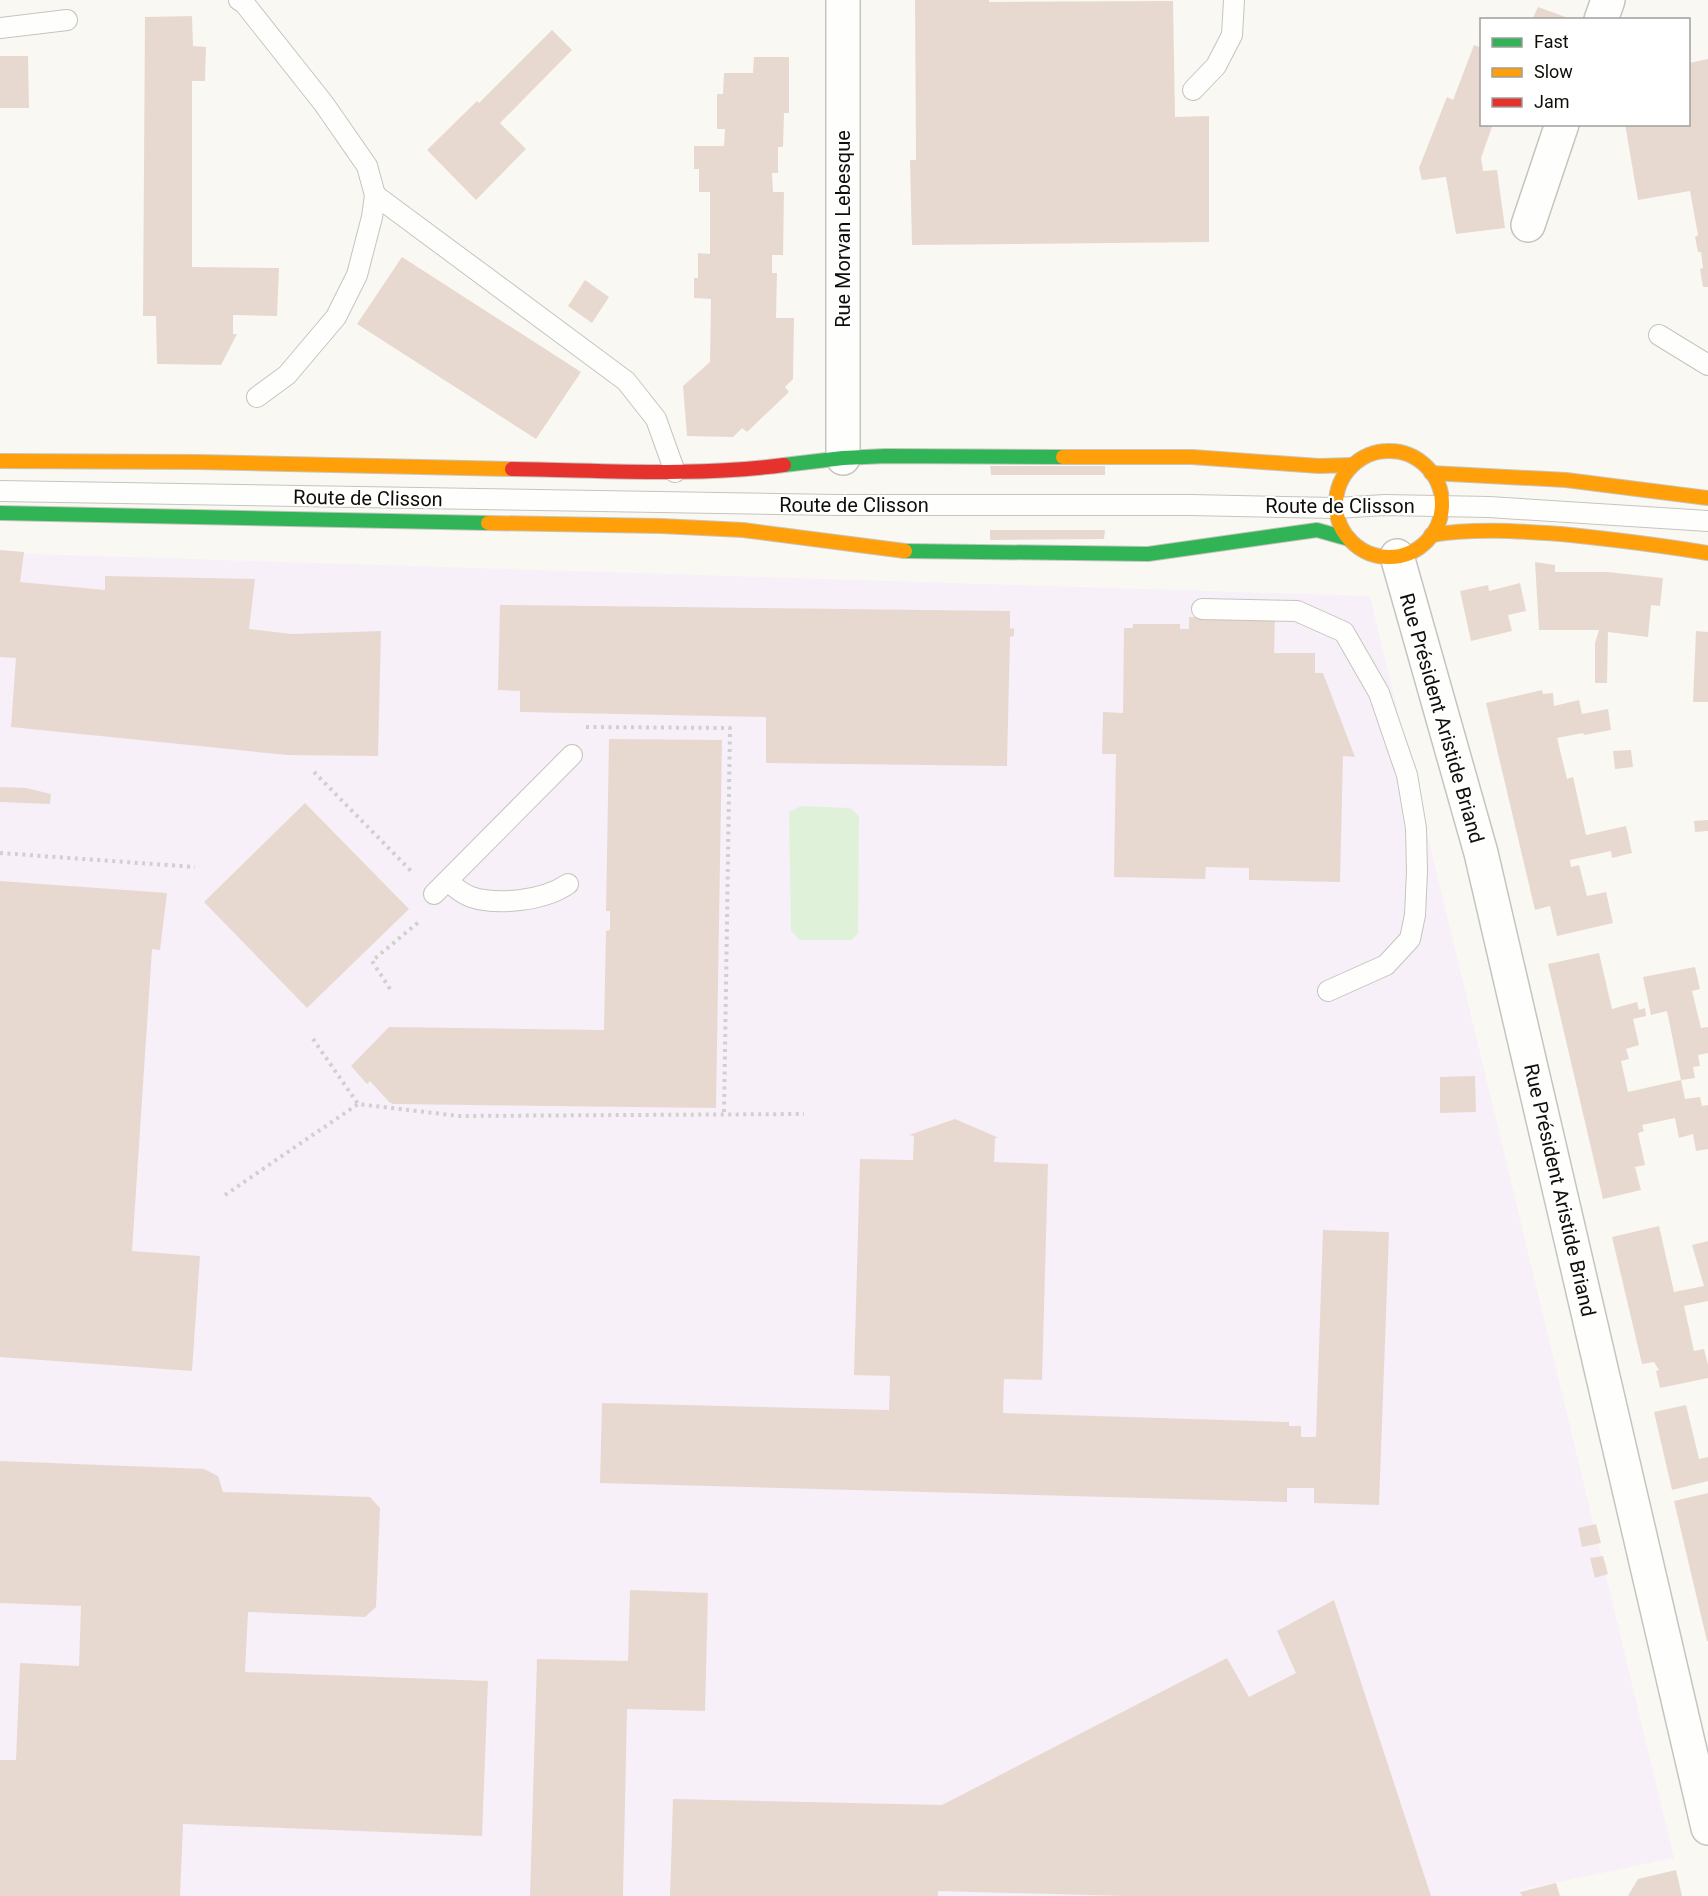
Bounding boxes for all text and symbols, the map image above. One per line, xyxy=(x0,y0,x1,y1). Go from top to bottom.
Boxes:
legend xyxy=(1480,18,1690,126)
text: Fast xyxy=(1534,31,1569,52)
text: Slow xyxy=(1534,61,1573,82)
text: Jam xyxy=(1534,91,1570,112)
street label: Rue Morvan Lebesque xyxy=(831,130,855,328)
street label: Route de Clisson xyxy=(293,485,443,511)
street label: Route de Clisson xyxy=(779,493,929,517)
street label: Route de Clisson xyxy=(1265,494,1415,518)
street label: Rue Président Aristide Briand xyxy=(1395,590,1489,846)
street label: Rue Président Aristide Briand xyxy=(1519,1061,1601,1319)

